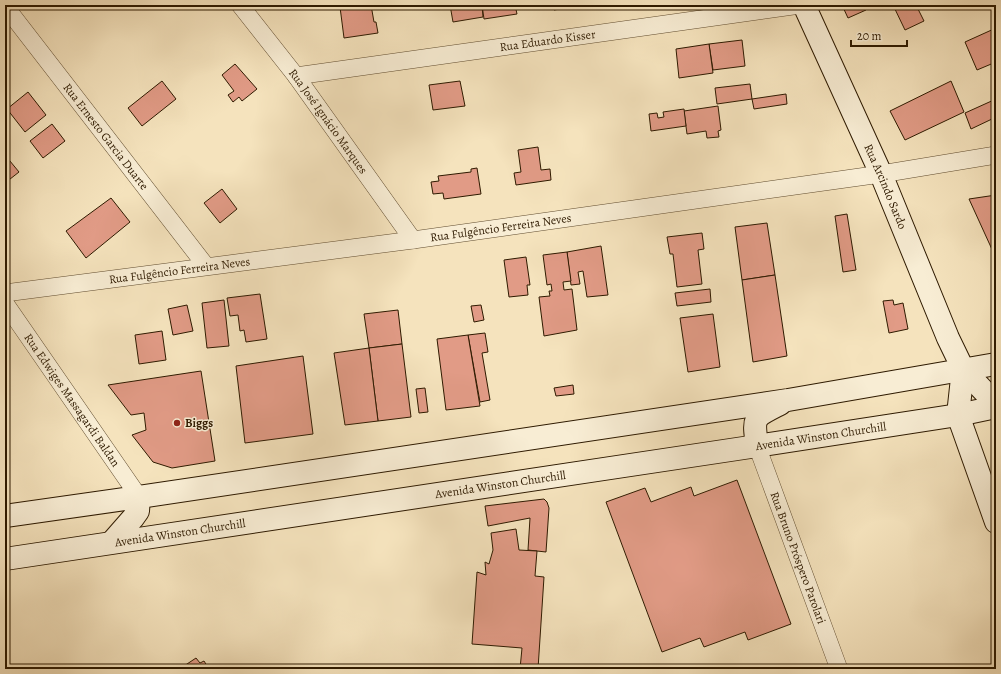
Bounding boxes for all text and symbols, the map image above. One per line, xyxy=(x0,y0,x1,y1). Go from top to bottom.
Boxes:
scale bar xyxy=(851,22,907,48)
street label: Rua Eduardo Kisser xyxy=(499,26,597,55)
text: 20 m xyxy=(857,28,881,44)
street label: Rua José Ignácio Marques xyxy=(285,65,371,177)
street label: Rua Ernesto Garcia Duarte xyxy=(60,80,152,193)
street label: Rua Arcindo Sardo xyxy=(860,141,911,232)
street label: Rua Fulgêncio Ferreira Neves xyxy=(429,210,572,245)
street label: Rua Fulgêncio Ferreira Neves xyxy=(108,253,251,287)
street label: Rua Edwiges Massagardi Baldan xyxy=(20,330,124,470)
place label: Biggs xyxy=(185,415,213,431)
marker: Biggs xyxy=(172,418,182,428)
street label: Avenida Winston Churchill xyxy=(753,418,887,454)
street label: Avenida Winston Churchill xyxy=(433,467,567,502)
street label: Rua Bruno Próspero Parolari xyxy=(766,489,830,626)
street label: Avenida Winston Churchill xyxy=(113,515,246,551)

